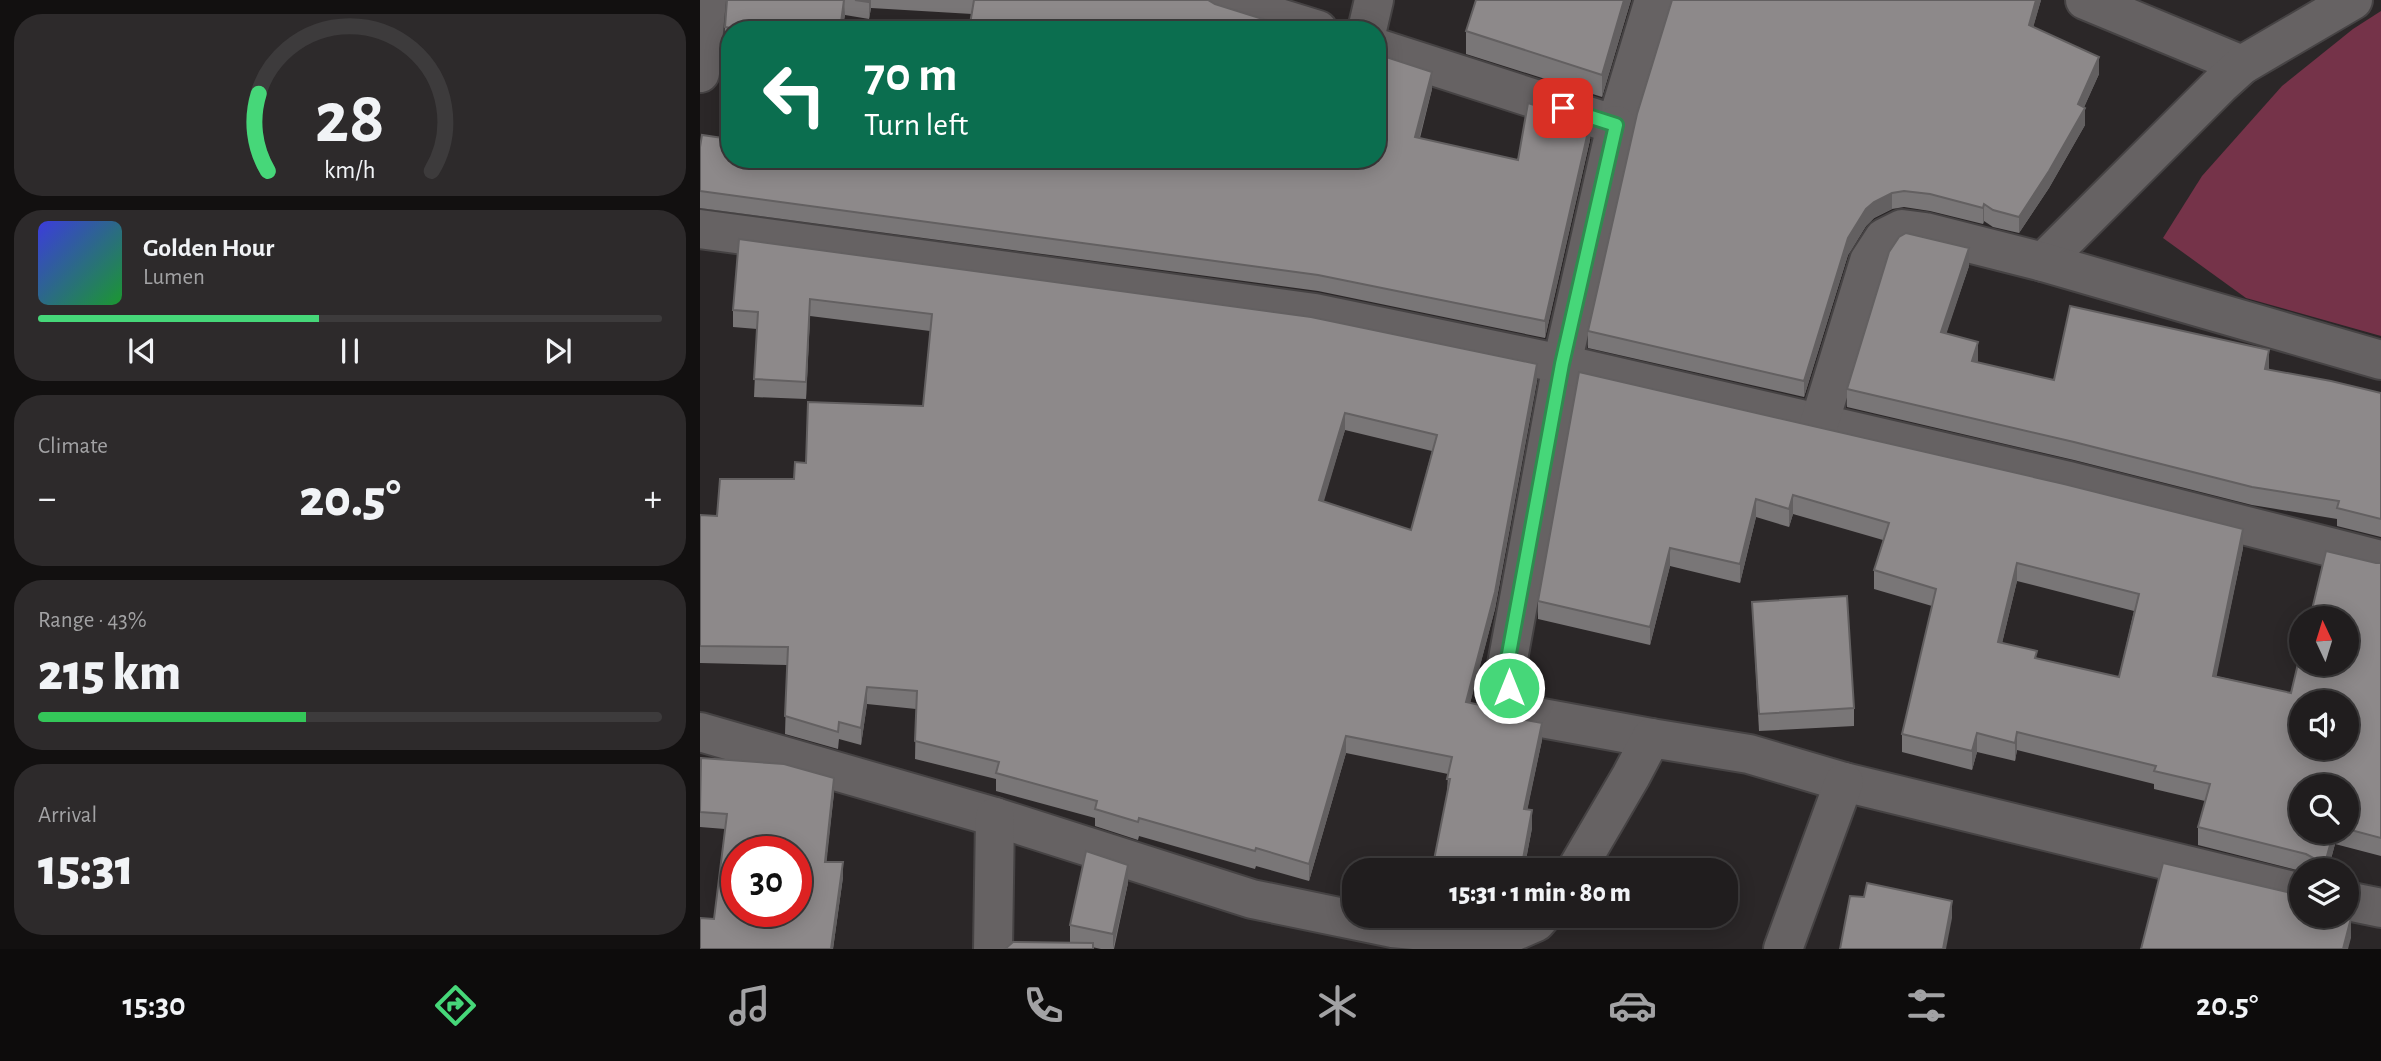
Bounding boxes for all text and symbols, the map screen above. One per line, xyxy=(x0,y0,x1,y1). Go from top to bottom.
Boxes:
icon: left xyxy=(749,49,840,140)
text: 70 m xyxy=(864,51,958,100)
pin xyxy=(1533,78,1593,138)
text: 28 xyxy=(315,83,385,156)
icon: arrive xyxy=(1544,89,1582,127)
text: Turn left xyxy=(864,109,968,141)
text: km/h xyxy=(324,158,376,183)
text: Golden Hour xyxy=(143,235,274,261)
text: Lumen xyxy=(143,266,205,289)
icon: previous xyxy=(123,332,161,370)
icon: pause xyxy=(331,332,369,370)
icon: next xyxy=(539,332,577,370)
text: Climate xyxy=(38,435,108,458)
text: 20.5° xyxy=(299,473,401,525)
text: − xyxy=(38,480,56,518)
text: + xyxy=(644,480,662,518)
north arrow xyxy=(2289,606,2359,676)
map controls xyxy=(2289,606,2359,928)
text: Range · 43% xyxy=(38,609,147,632)
text: 215 km xyxy=(38,647,181,699)
position arrow xyxy=(1472,651,1546,725)
button: sound xyxy=(2289,690,2359,760)
button: search xyxy=(2289,774,2359,844)
text: Arrival xyxy=(38,804,97,827)
speed limit sign: 30 xyxy=(721,836,812,927)
text: 15:31 xyxy=(38,842,134,894)
button: layers xyxy=(2289,858,2359,928)
text: 15:31 · 1 min · 80 m xyxy=(1449,880,1631,906)
icon: directions xyxy=(431,981,480,1030)
icon: music xyxy=(725,981,774,1030)
icon: phone xyxy=(1019,981,1068,1030)
icon: climate xyxy=(1313,981,1362,1030)
icon: car xyxy=(1608,981,1657,1030)
icon: filters xyxy=(1902,981,1951,1030)
text: 15:30 xyxy=(123,989,186,1021)
text: 20.5° xyxy=(2196,989,2258,1021)

